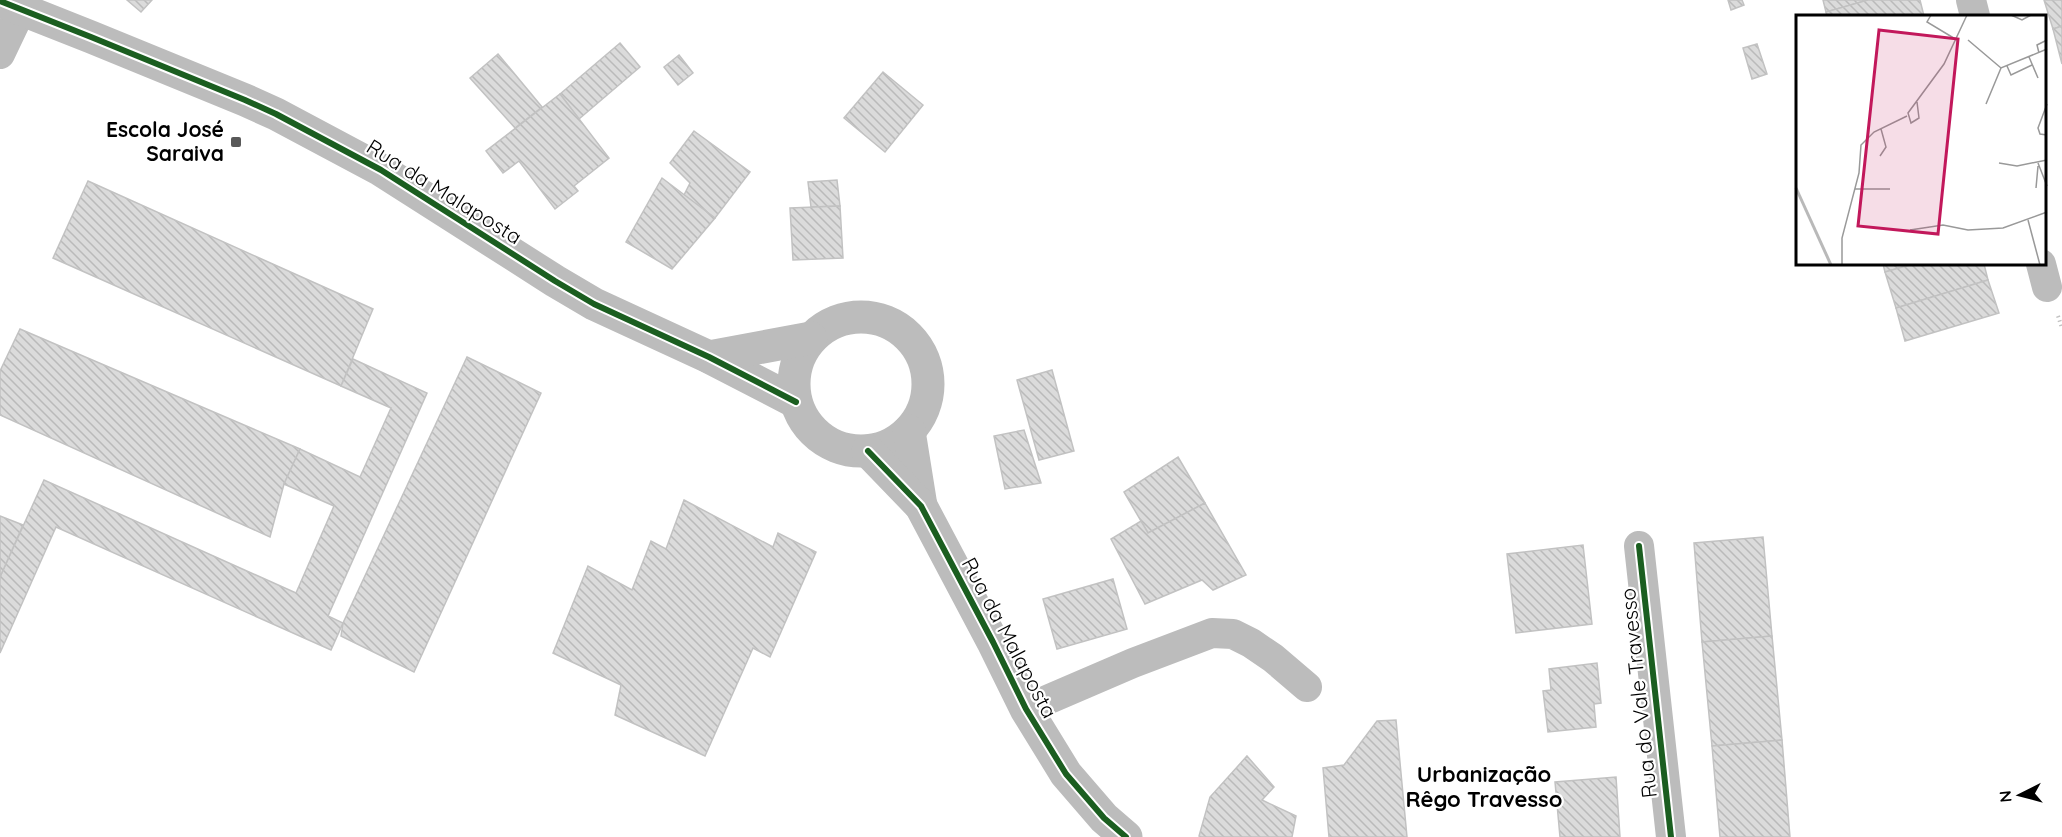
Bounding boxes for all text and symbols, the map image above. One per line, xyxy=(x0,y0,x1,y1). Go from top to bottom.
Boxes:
inset map xyxy=(1796,15,2047,266)
place label: Escola José Saraiva xyxy=(106,116,224,166)
street label: Rua da Malaposta xyxy=(362,133,527,249)
marker: Escola José Saraiva xyxy=(229,135,243,149)
street label: Rua da Malaposta xyxy=(957,553,1063,722)
street label: Rua do Vale Travesso xyxy=(1614,587,1662,799)
district label: Urbanização Rêgo Travesso xyxy=(1406,760,1562,813)
north arrow xyxy=(1990,765,2050,825)
text: N xyxy=(1995,790,2016,803)

